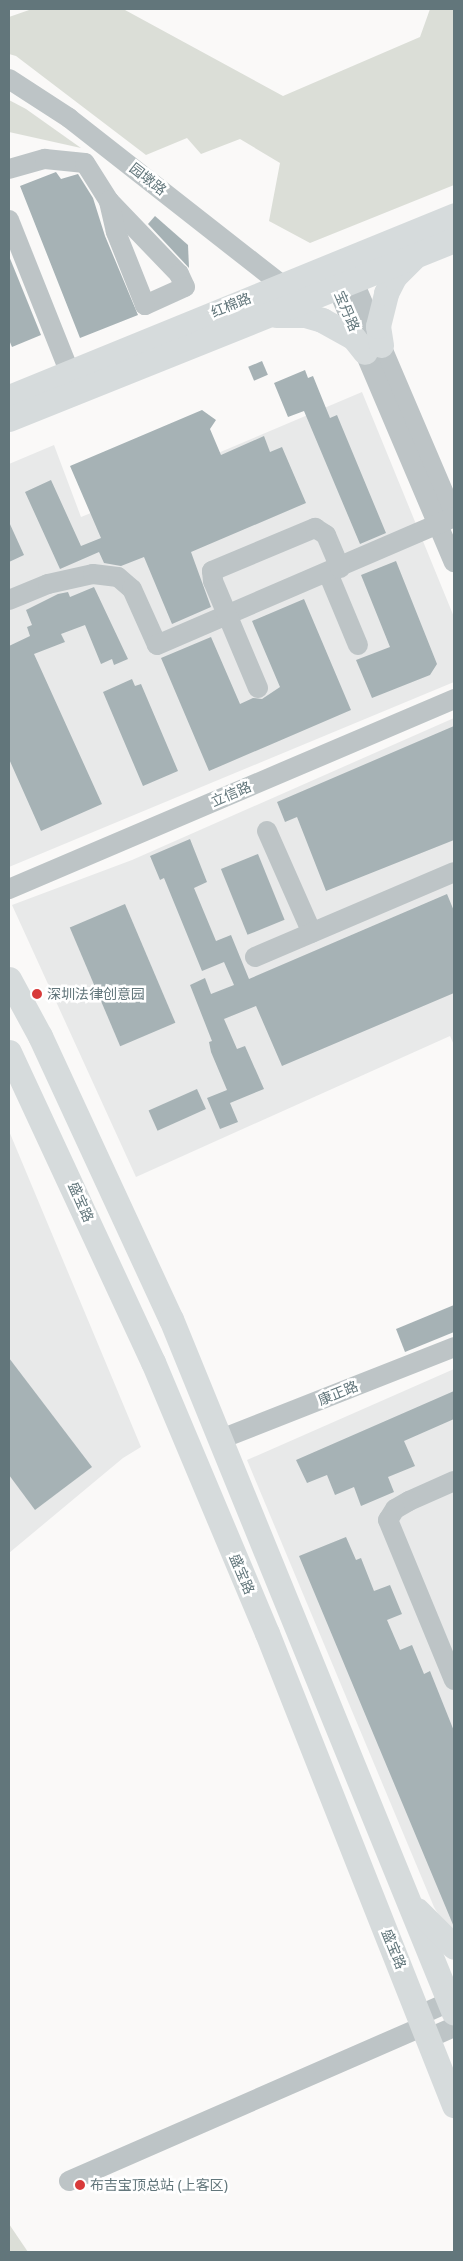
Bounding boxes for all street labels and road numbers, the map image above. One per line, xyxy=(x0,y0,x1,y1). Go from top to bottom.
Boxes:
street label: 园墩路 xyxy=(126,159,170,199)
street label: 宝丹路 xyxy=(331,288,363,334)
street label: 红棉路 xyxy=(208,289,254,321)
street label: 立信路 xyxy=(208,778,254,810)
street label: 盛宝路 xyxy=(65,1179,97,1225)
street label: 康正路 xyxy=(315,1377,361,1409)
street label: 盛宝路 xyxy=(226,1551,258,1597)
street label: 盛宝路 xyxy=(378,1926,410,1972)

